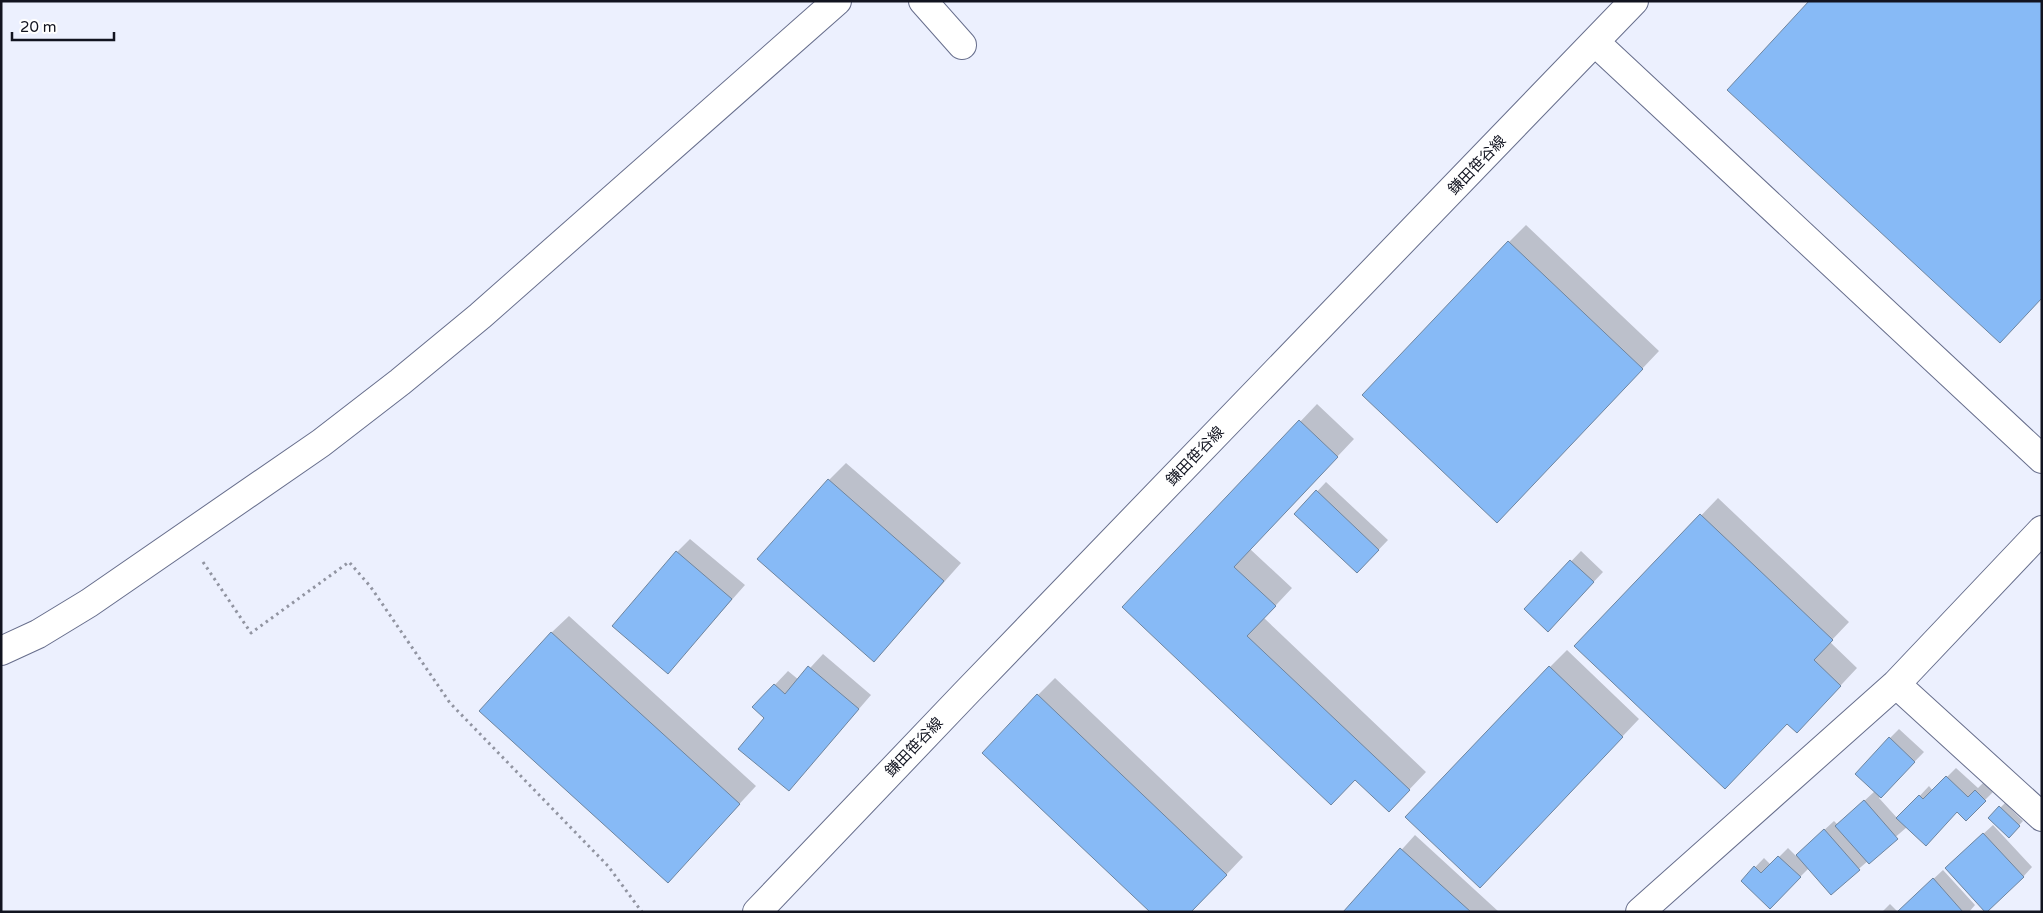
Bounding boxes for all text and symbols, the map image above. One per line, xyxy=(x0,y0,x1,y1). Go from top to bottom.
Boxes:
scale bar xyxy=(12,10,115,42)
text: 20 m xyxy=(20,18,57,36)
street label: 鎌田笹谷線 xyxy=(1444,132,1510,198)
street label: 鎌田笹谷線 xyxy=(1162,423,1228,489)
street label: 鎌田笹谷線 xyxy=(881,714,947,780)

